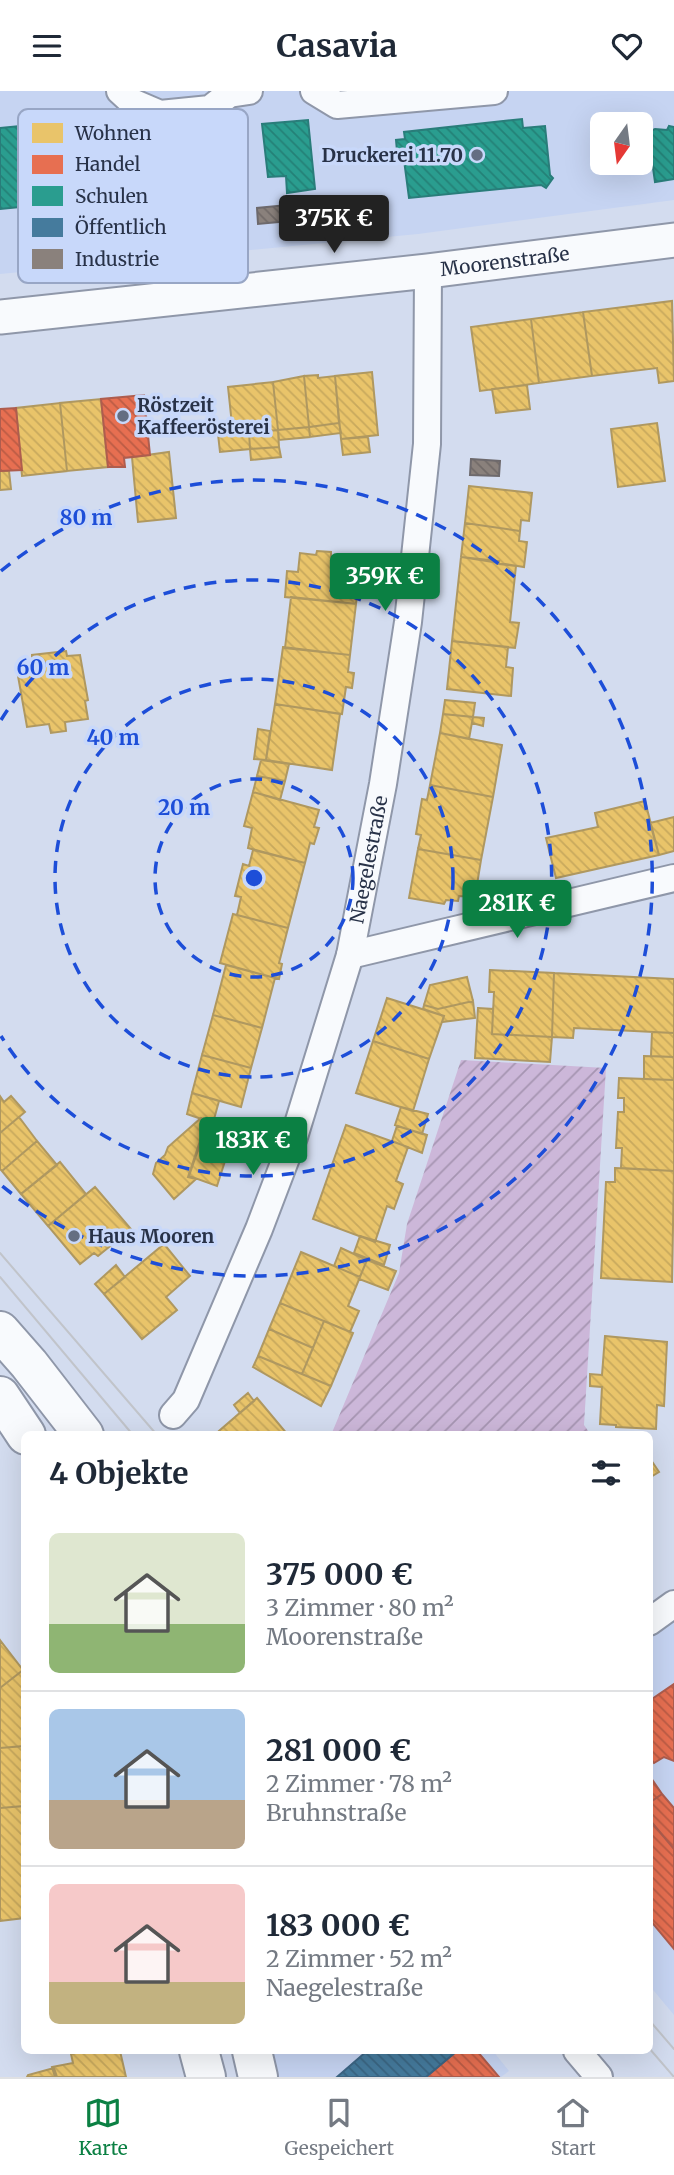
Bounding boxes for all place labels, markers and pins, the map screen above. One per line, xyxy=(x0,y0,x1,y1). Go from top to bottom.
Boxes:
place label: Druckerei 11.70 xyxy=(321,143,463,167)
marker: Druckerei 11.70 xyxy=(469,147,485,163)
pin: 375K € xyxy=(277,195,391,255)
place label: Röstzeit Kaffeerösterei xyxy=(137,393,270,439)
marker: Röstzeit Kaffeerösterei xyxy=(115,408,131,424)
pin: 359K € xyxy=(328,553,442,613)
centre of rings xyxy=(242,866,266,890)
pin: 281K € xyxy=(460,881,574,940)
pin: 183K € xyxy=(196,1117,310,1177)
place label: Haus Mooren xyxy=(88,1224,214,1248)
marker: Haus Mooren xyxy=(66,1228,82,1244)

